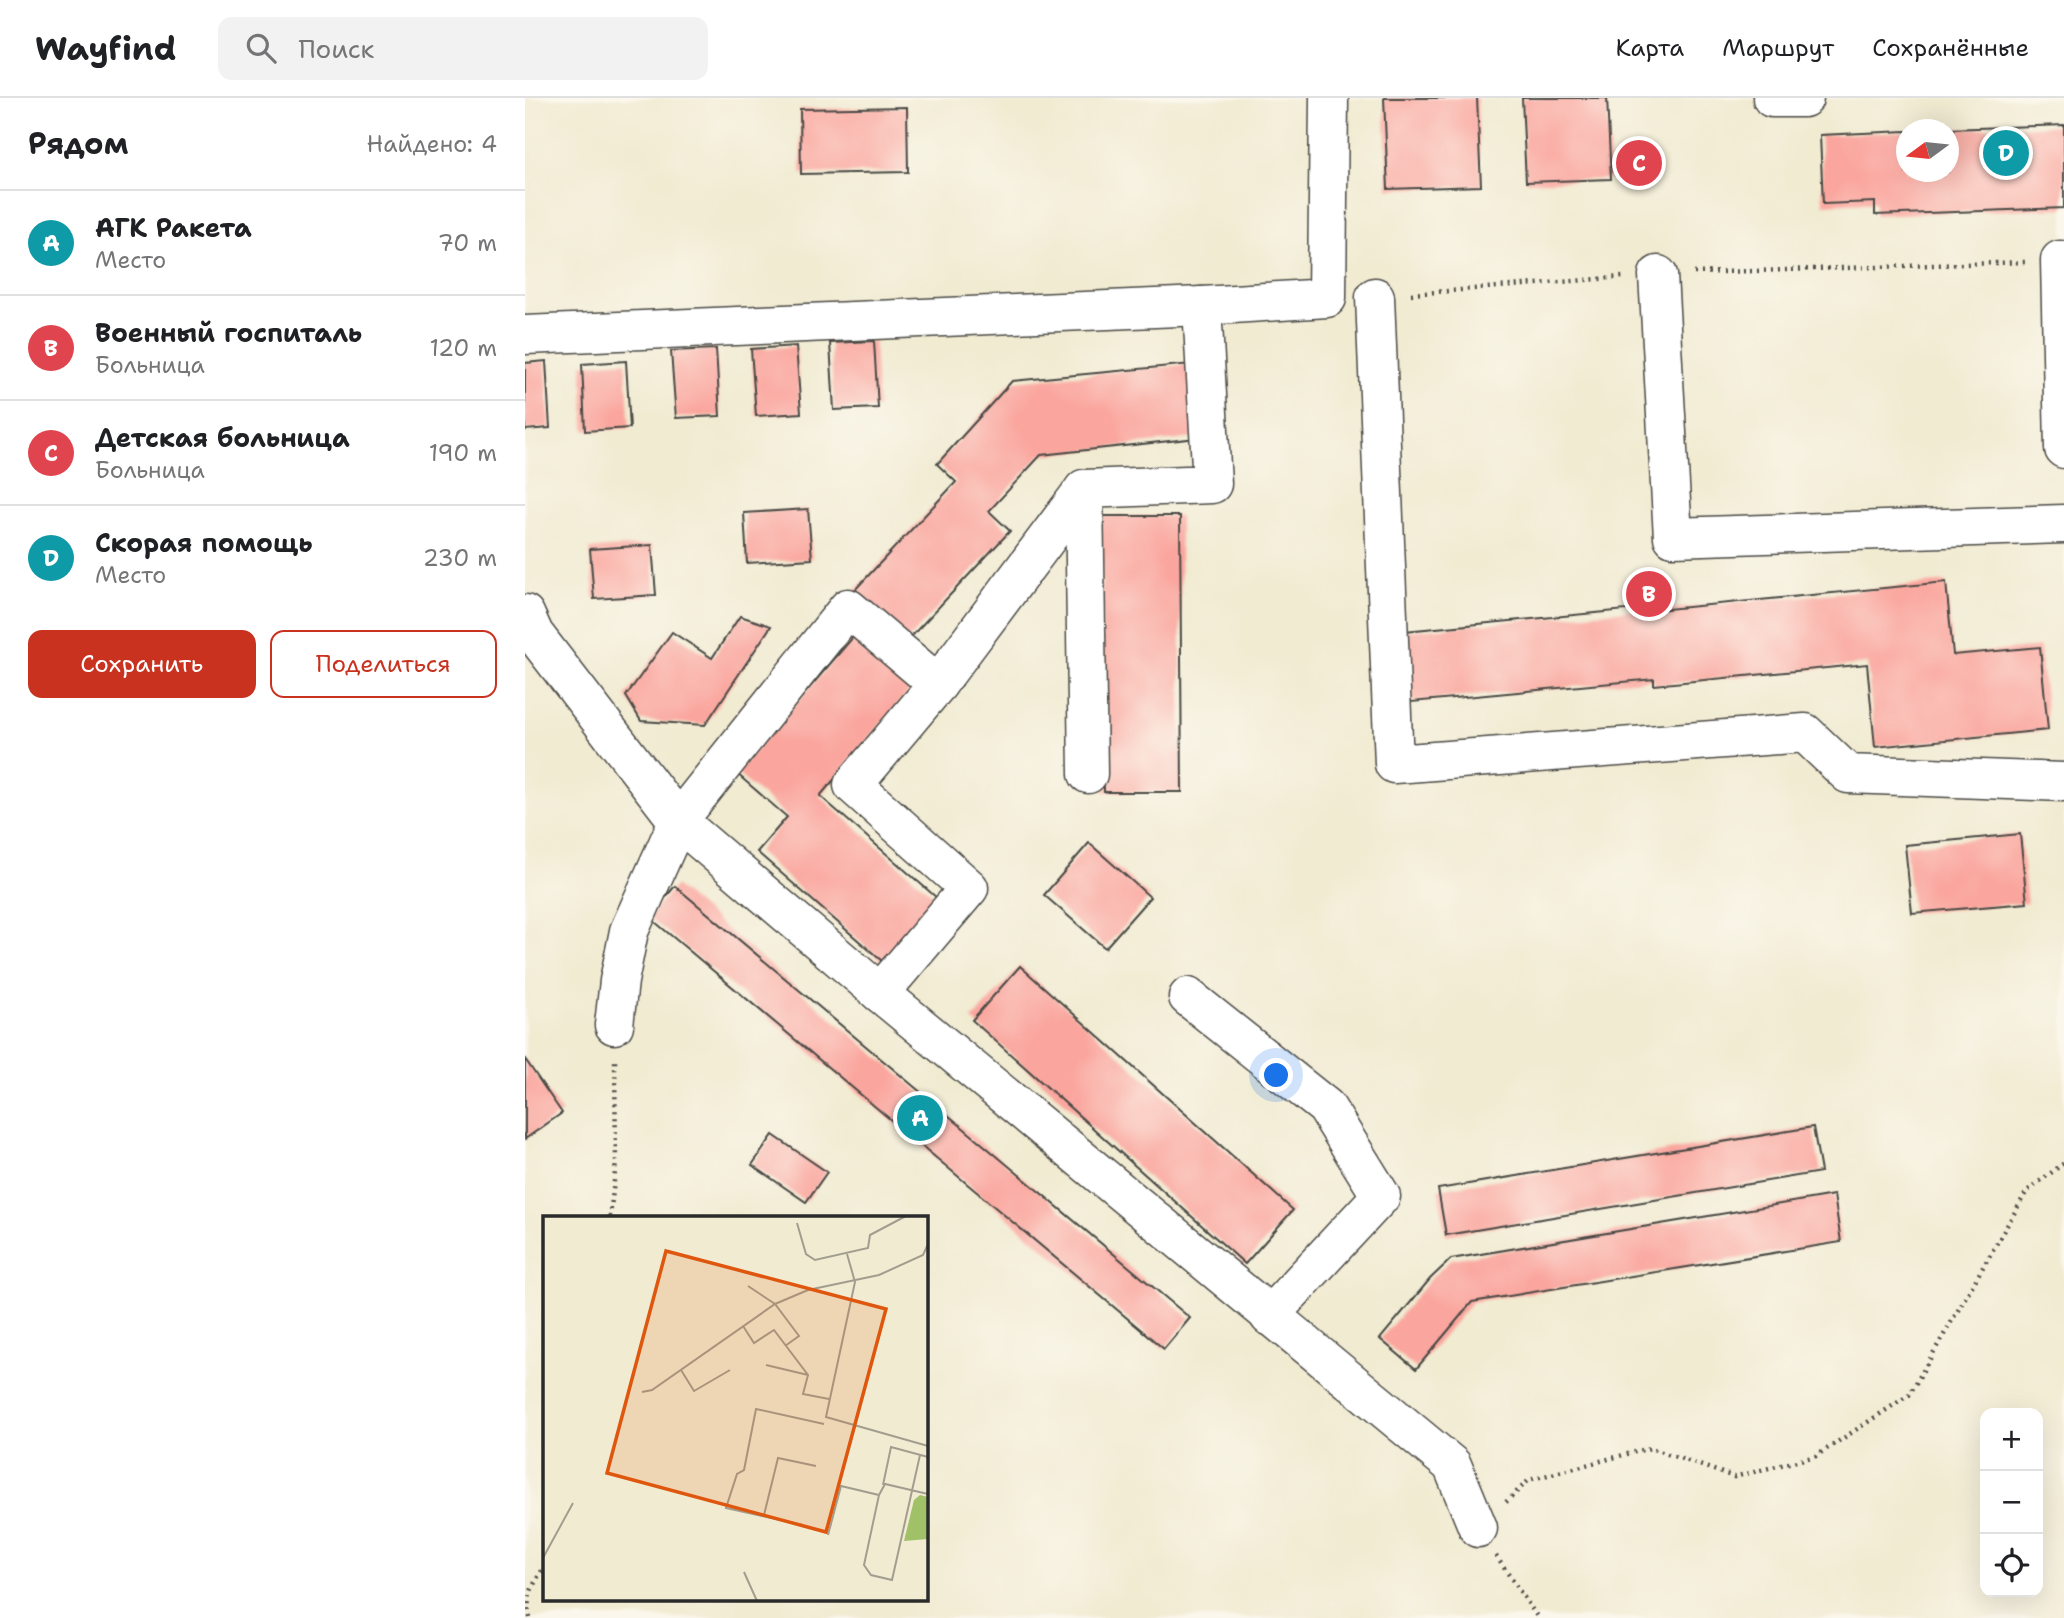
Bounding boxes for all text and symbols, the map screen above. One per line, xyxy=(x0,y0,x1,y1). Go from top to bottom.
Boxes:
search box xyxy=(218,17,708,80)
text: Wayfind xyxy=(35,26,176,71)
icon: search xyxy=(242,29,280,67)
text: Поиск xyxy=(298,31,374,66)
text: Карта xyxy=(1616,32,1684,64)
text: Маршрут xyxy=(1722,32,1834,64)
text: Сохранённые xyxy=(1872,32,2029,64)
north arrow xyxy=(1896,119,1959,182)
text: Рядом xyxy=(28,123,128,164)
pin: D xyxy=(1983,127,2029,179)
text: Найдено: 4 xyxy=(367,129,497,159)
pin: C xyxy=(1616,137,1662,189)
text: АГК Ракета xyxy=(95,210,252,245)
text: A xyxy=(42,228,60,258)
text: 70 m xyxy=(438,228,497,258)
text: Место xyxy=(95,245,166,275)
text: Военный госпиталь xyxy=(95,315,362,350)
text: B xyxy=(44,333,58,363)
text: 120 m xyxy=(429,333,497,363)
text: Больница xyxy=(95,350,205,380)
text: Детская больница xyxy=(95,420,350,455)
text: C xyxy=(44,438,58,468)
text: 190 m xyxy=(429,438,497,468)
text: Больница xyxy=(95,455,205,485)
text: Скорая помощь xyxy=(95,525,313,560)
text: D xyxy=(43,543,59,573)
text: 230 m xyxy=(423,543,497,573)
text: Место xyxy=(95,560,166,590)
pin: B xyxy=(1626,568,1672,620)
button: Сохранить xyxy=(28,630,256,698)
button: Поделиться xyxy=(270,630,497,698)
your location xyxy=(1259,1058,1293,1092)
pin: A xyxy=(897,1092,943,1144)
inset map xyxy=(543,1216,927,1600)
map controls xyxy=(1980,1408,2043,1597)
button: + xyxy=(1980,1408,2043,1471)
button: − xyxy=(1980,1471,2043,1534)
button: locate xyxy=(1980,1534,2043,1597)

